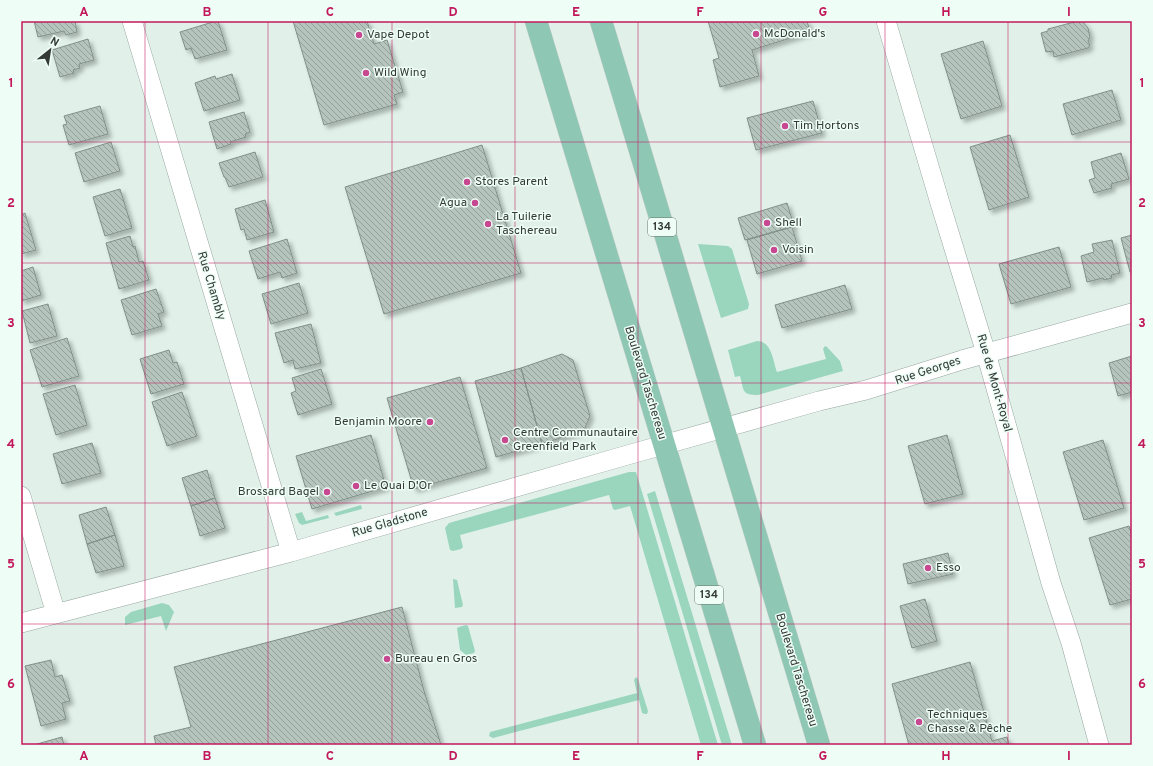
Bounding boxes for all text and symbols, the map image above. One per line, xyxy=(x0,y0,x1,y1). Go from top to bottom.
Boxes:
text: A xyxy=(79,5,89,21)
text: B xyxy=(203,5,212,21)
text: C xyxy=(326,5,334,21)
text: D xyxy=(448,5,458,21)
text: E xyxy=(572,5,580,21)
text: F xyxy=(696,5,704,21)
text: G xyxy=(819,5,828,21)
text: H xyxy=(941,5,951,21)
text: I xyxy=(1067,5,1071,21)
place label: McDonald's xyxy=(764,26,826,42)
place label: Vape Depot xyxy=(367,27,429,43)
marker: McDonald's xyxy=(751,29,761,39)
north arrow xyxy=(30,30,70,70)
marker: Vape Depot xyxy=(354,30,364,40)
text: N xyxy=(48,34,61,50)
place label: Wild Wing xyxy=(374,65,426,81)
marker: Wild Wing xyxy=(361,68,371,78)
text: 1 xyxy=(8,76,14,92)
text: 1 xyxy=(1139,76,1145,92)
place label: Tim Hortons xyxy=(793,118,859,134)
marker: Tim Hortons xyxy=(780,121,790,131)
place label: Stores Parent xyxy=(475,174,548,190)
marker: Stores Parent xyxy=(462,177,472,187)
place label: Agua xyxy=(439,195,467,211)
text: 2 xyxy=(7,196,15,212)
text: 2 xyxy=(1138,196,1146,212)
marker: Agua xyxy=(470,198,480,208)
place label: La Tuilerie Taschereau xyxy=(496,209,557,239)
place label: Shell xyxy=(775,215,802,231)
road number: 134 xyxy=(648,218,676,236)
marker: Shell xyxy=(762,218,772,228)
marker: La Tuilerie Taschereau xyxy=(483,219,493,229)
place label: Voisin xyxy=(782,242,814,258)
marker: Voisin xyxy=(769,245,779,255)
street label: Rue Chambly xyxy=(193,250,229,322)
text: 3 xyxy=(7,316,15,332)
text: 3 xyxy=(1138,316,1146,332)
street label: Boulevard Taschereau xyxy=(620,324,670,442)
street label: Rue de Mont-Royal xyxy=(972,332,1016,434)
street label: Rue Georges xyxy=(893,353,963,389)
place label: Benjamin Moore xyxy=(334,414,422,430)
marker: Benjamin Moore xyxy=(425,417,435,427)
place label: Centre Communautaire Greenfield Park xyxy=(513,425,638,455)
marker: Centre Communautaire Greenfield Park xyxy=(500,435,510,445)
text: 4 xyxy=(7,437,15,453)
text: 4 xyxy=(1138,437,1146,453)
place label: Le Quai D'Or xyxy=(364,478,432,494)
marker: Le Quai D'Or xyxy=(351,481,361,491)
place label: Brossard Bagel xyxy=(238,484,319,500)
marker: Brossard Bagel xyxy=(322,487,332,497)
street label: Rue Gladstone xyxy=(350,505,430,541)
text: 5 xyxy=(7,557,15,573)
text: 5 xyxy=(1138,557,1146,573)
place label: Esso xyxy=(936,560,961,576)
marker: Esso xyxy=(923,563,933,573)
road number: 134 xyxy=(695,586,723,604)
street label: Boulevard Taschereau xyxy=(771,611,821,729)
place label: Bureau en Gros xyxy=(395,651,477,667)
marker: Bureau en Gros xyxy=(382,654,392,664)
text: 6 xyxy=(7,677,15,693)
text: 6 xyxy=(1138,677,1146,693)
place label: Techniques Chasse & Pêche xyxy=(927,707,1012,737)
marker: Techniques Chasse & Pêche xyxy=(914,717,924,727)
text: A xyxy=(79,749,89,765)
text: B xyxy=(203,749,212,765)
text: C xyxy=(326,749,334,765)
text: D xyxy=(448,749,458,765)
text: E xyxy=(572,749,580,765)
text: F xyxy=(696,749,704,765)
text: G xyxy=(819,749,828,765)
text: H xyxy=(941,749,951,765)
text: I xyxy=(1067,749,1071,765)

